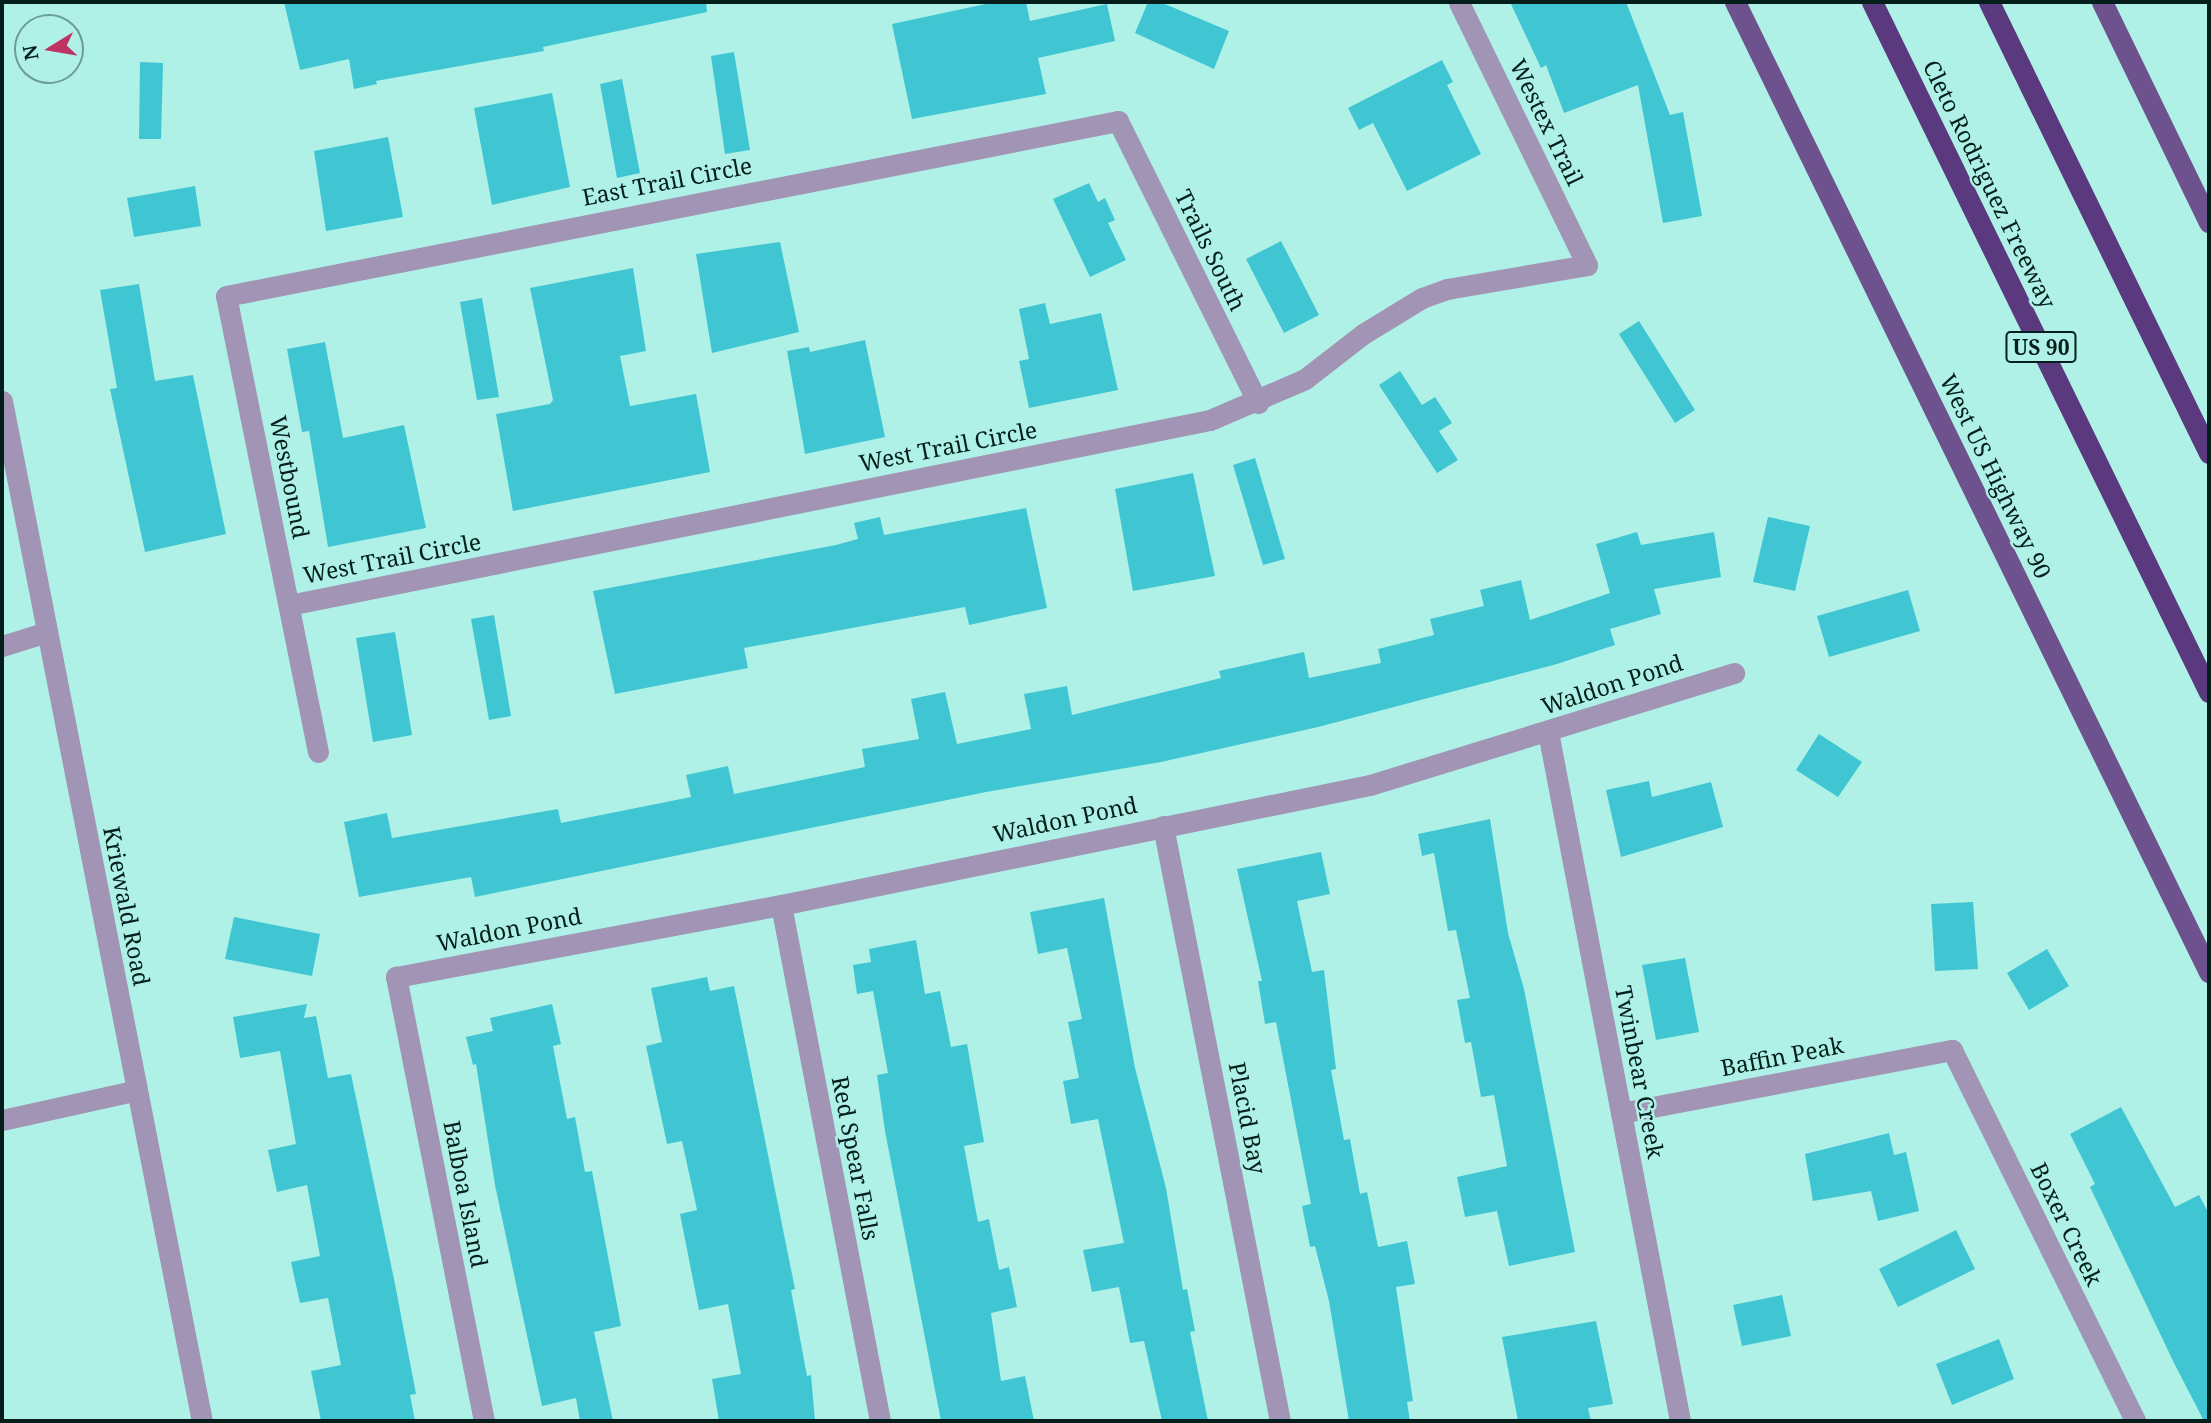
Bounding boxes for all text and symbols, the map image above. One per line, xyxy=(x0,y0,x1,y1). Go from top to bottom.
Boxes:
north arrow xyxy=(14,14,84,84)
text: N xyxy=(16,43,45,62)
street label: Westex Trail xyxy=(1505,54,1589,190)
street label: Cleto Rodriguez Freeway xyxy=(1918,55,2062,313)
street label: East Trail Circle xyxy=(580,151,754,211)
street label: Trails South xyxy=(1170,185,1252,315)
road number: US 90 xyxy=(2004,330,2078,364)
street label: West US Highway 90 xyxy=(1934,369,2058,583)
street label: Westbound xyxy=(265,413,315,541)
street label: West Trail Circle xyxy=(857,415,1039,477)
street label: West Trail Circle xyxy=(301,527,483,589)
street label: Waldon Pond xyxy=(1538,648,1686,720)
street label: Waldon Pond xyxy=(990,790,1140,848)
street label: Kriewald Road xyxy=(98,824,156,988)
street label: Waldon Pond xyxy=(434,901,584,957)
street label: Twinbear Creek xyxy=(1610,983,1670,1161)
street label: Baffin Peak xyxy=(1718,1031,1846,1081)
street label: Placid Bay xyxy=(1224,1060,1272,1176)
street label: Red Spear Falls xyxy=(827,1074,885,1242)
street label: Balboa Island xyxy=(438,1118,494,1270)
street label: Boxer Creek xyxy=(2025,1158,2109,1290)

